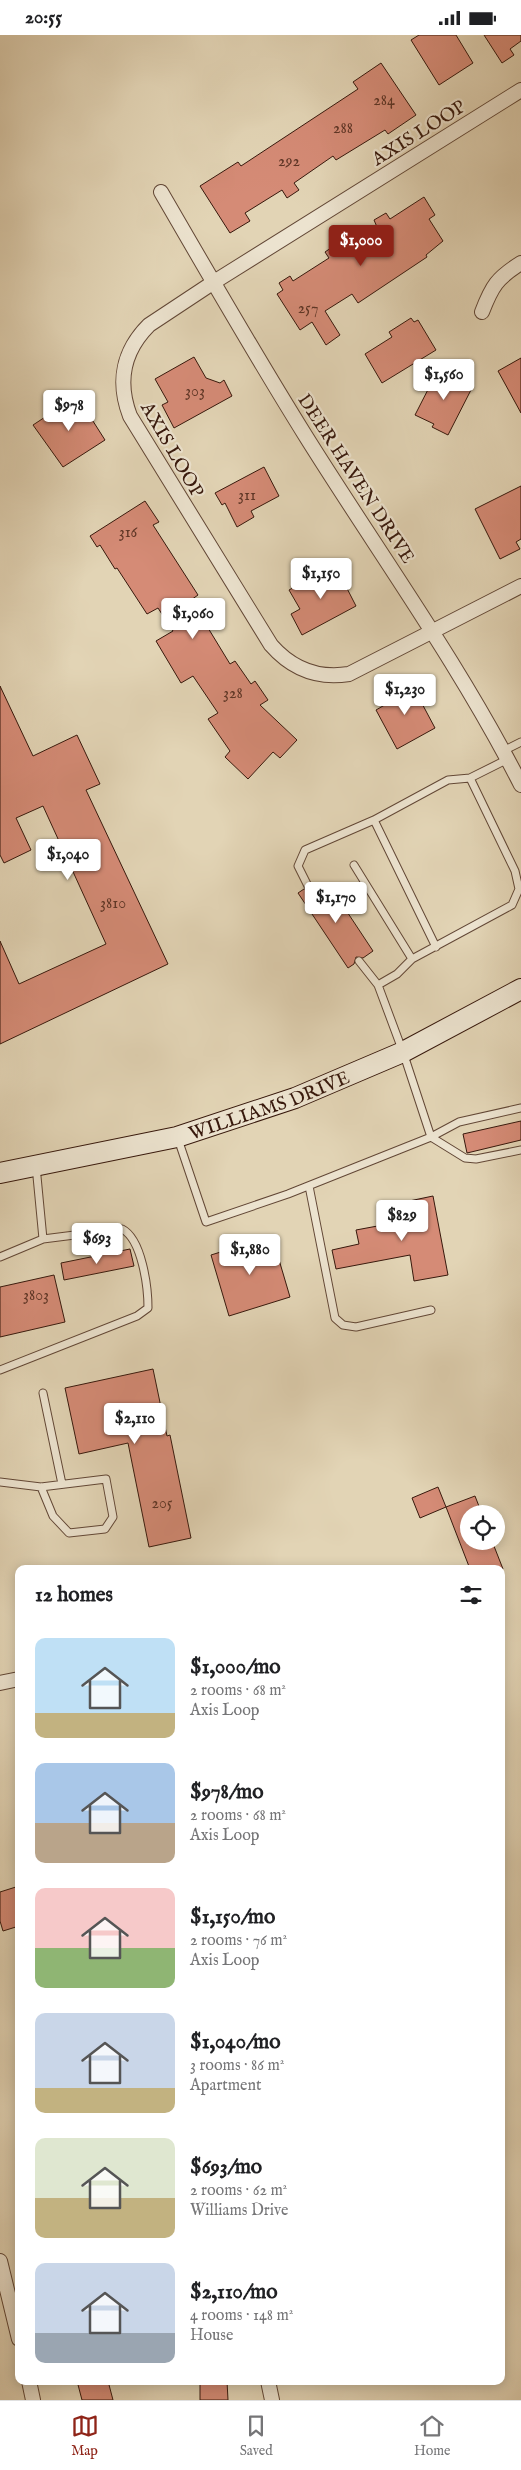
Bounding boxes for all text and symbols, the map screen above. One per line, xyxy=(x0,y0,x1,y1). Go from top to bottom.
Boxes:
text: 20:55 xyxy=(25,6,62,30)
house number: 284 xyxy=(373,91,395,111)
street label: AXIS LOOP xyxy=(367,95,470,173)
house number: 288 xyxy=(333,119,353,139)
house number: 292 xyxy=(278,152,300,172)
pin: $1,000 xyxy=(320,225,402,267)
text: $1,000 xyxy=(340,231,382,251)
house number: 257 xyxy=(298,299,318,319)
pin: $1,560 xyxy=(403,359,485,401)
text: $1,560 xyxy=(424,365,464,385)
house number: 303 xyxy=(185,382,205,402)
pin: $978 xyxy=(39,389,99,432)
street label: DEER HAVEN DRIVE xyxy=(291,390,419,568)
text: $978 xyxy=(54,396,84,416)
street label: AXIS LOOP xyxy=(134,397,208,502)
house number: 311 xyxy=(238,486,256,506)
house number: 316 xyxy=(119,523,138,543)
pin: $1,150 xyxy=(280,557,362,600)
text: $1,150 xyxy=(302,564,340,584)
pin: $1,060 xyxy=(152,597,234,640)
text: $1,060 xyxy=(172,604,214,624)
pin: $1,230 xyxy=(364,673,446,716)
text: $1,230 xyxy=(385,680,425,700)
house number: 328 xyxy=(223,684,243,704)
pin: $1,040 xyxy=(27,839,109,881)
text: $1,040 xyxy=(47,845,89,865)
pin: $1,170 xyxy=(295,881,377,924)
text: $1,170 xyxy=(316,888,356,908)
house number: 3810 xyxy=(100,894,126,914)
street label: WILLIAMS DRIVE xyxy=(186,1066,354,1146)
pin: $829 xyxy=(372,1199,432,1242)
text: $829 xyxy=(387,1206,417,1226)
pin: $693 xyxy=(67,1223,127,1265)
text: $693 xyxy=(83,1229,111,1249)
pin: $1,880 xyxy=(209,1233,291,1276)
text: $1,880 xyxy=(230,1240,270,1260)
house number: 3803 xyxy=(23,1286,49,1306)
pin: $2,110 xyxy=(94,1403,176,1445)
text: $2,110 xyxy=(115,1409,155,1429)
house number: 205 xyxy=(151,1494,173,1514)
map controls xyxy=(460,1505,505,1550)
button: locate xyxy=(460,1505,505,1550)
icon: filters xyxy=(457,1581,485,1609)
text: 12 homes xyxy=(35,1582,113,1609)
text: $1,000/mo xyxy=(190,1654,281,1681)
icon: home xyxy=(75,1658,135,1718)
text: 2 rooms · 68 m² xyxy=(190,1681,286,1701)
text: Axis Loop xyxy=(190,1701,259,1721)
text: $978/mo xyxy=(190,1779,263,1806)
icon: home xyxy=(75,1783,135,1843)
text: 2 rooms · 68 m² xyxy=(190,1806,286,1826)
text: Axis Loop xyxy=(190,1826,259,1846)
text: $1,150/mo xyxy=(190,1904,275,1931)
icon: home xyxy=(75,1908,135,1968)
text: 2 rooms · 76 m² xyxy=(190,1931,287,1951)
text: Axis Loop xyxy=(190,1951,259,1971)
text: $1,040/mo xyxy=(190,2029,281,2056)
icon: home xyxy=(75,2033,135,2093)
text: 3 rooms · 86 m² xyxy=(190,2056,284,2076)
text: Apartment xyxy=(190,2076,261,2096)
text: $693/mo xyxy=(190,2154,262,2181)
icon: home xyxy=(75,2158,135,2218)
text: 2 rooms · 62 m² xyxy=(190,2181,287,2201)
text: Williams Drive xyxy=(190,2201,288,2221)
text: $2,110/mo xyxy=(190,2279,278,2306)
icon: home xyxy=(75,2283,135,2343)
text: 4 rooms · 148 m² xyxy=(190,2306,293,2326)
text: House xyxy=(190,2326,233,2346)
tab: Map xyxy=(71,2412,99,2460)
tab: Saved xyxy=(240,2412,273,2460)
tab: Home xyxy=(414,2412,450,2460)

